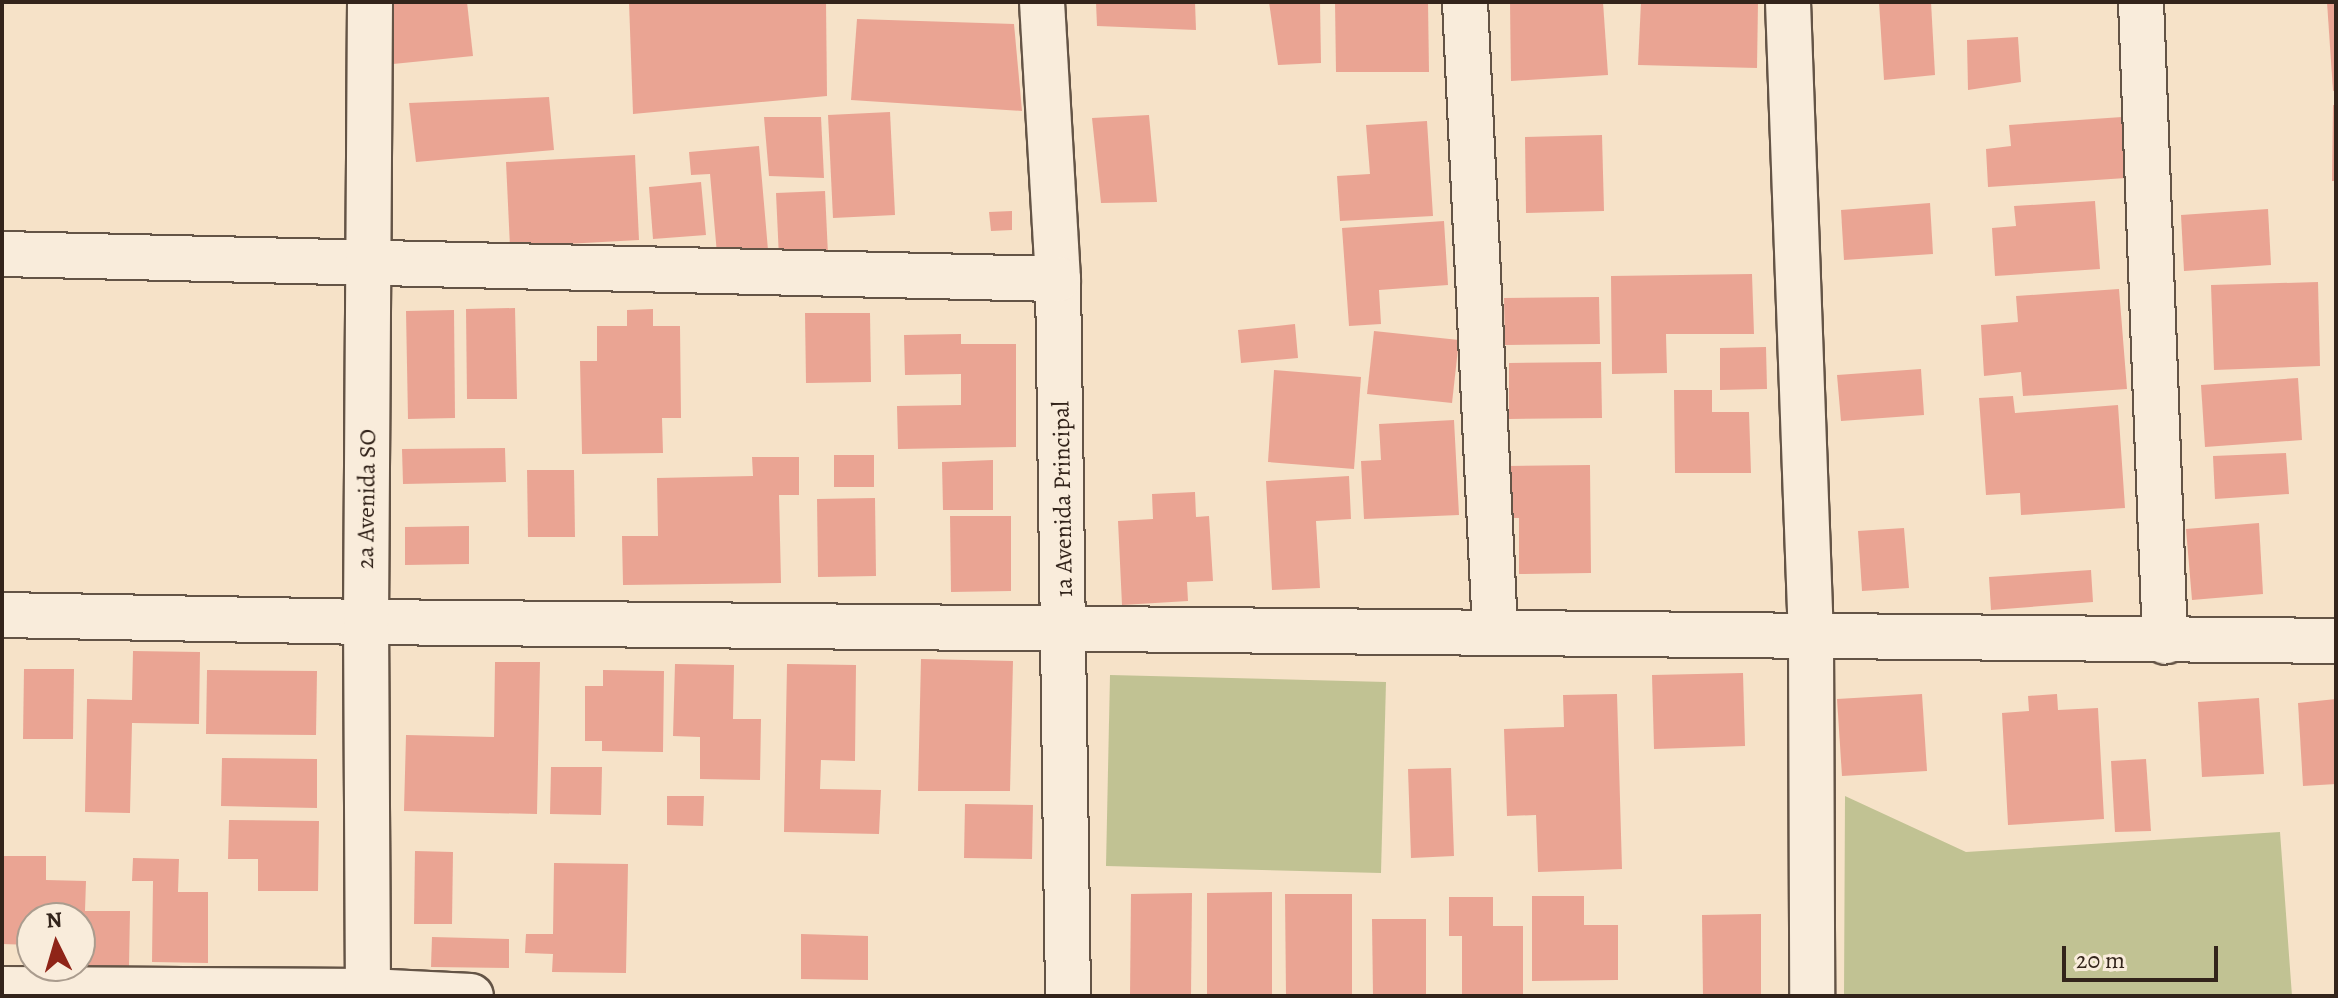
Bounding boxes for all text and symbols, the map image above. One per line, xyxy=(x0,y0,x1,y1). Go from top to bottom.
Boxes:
street label: 1a Avenida Principal xyxy=(1047,401,1079,597)
street label: 2a Avenida SO xyxy=(351,429,383,569)
north arrow xyxy=(16,902,96,982)
text: N xyxy=(45,904,63,936)
scale bar xyxy=(2066,930,2222,980)
text: 20 m xyxy=(2076,944,2125,976)

